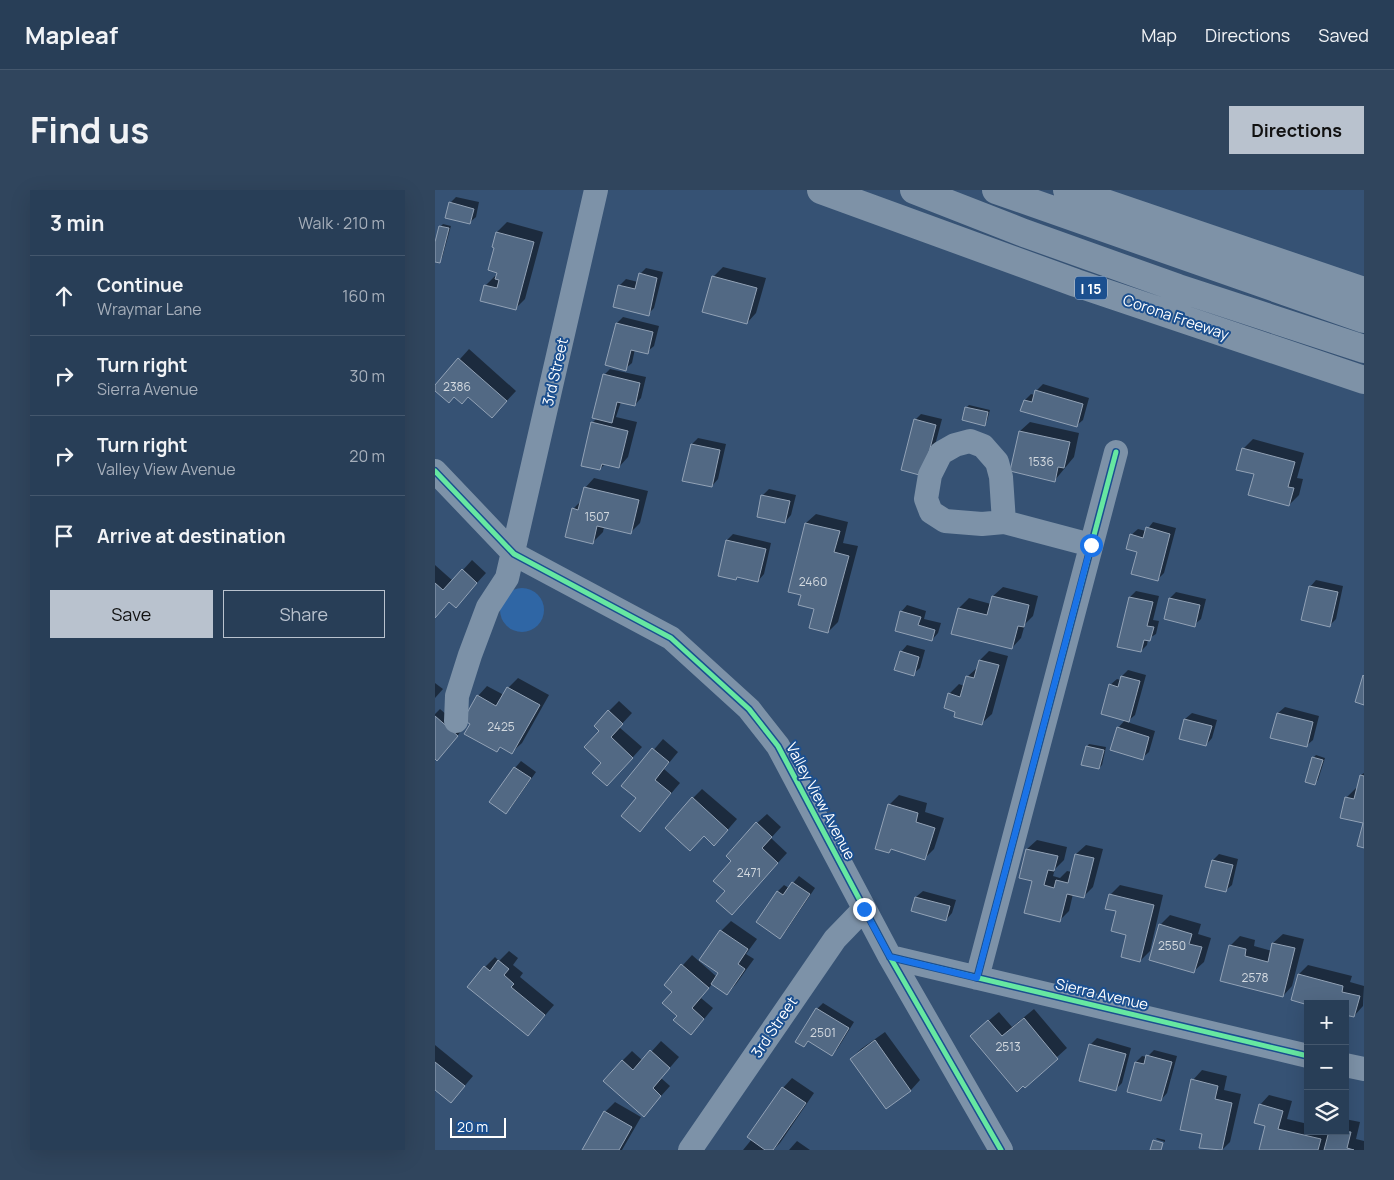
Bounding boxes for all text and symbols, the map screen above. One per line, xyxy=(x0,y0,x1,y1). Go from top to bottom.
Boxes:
text: Mapleaf xyxy=(25,18,118,51)
text: Map xyxy=(1141,23,1177,47)
text: Directions xyxy=(1205,23,1290,47)
text: Saved xyxy=(1318,23,1369,47)
text: Find us xyxy=(30,106,149,154)
button: Directions xyxy=(1229,106,1364,154)
text: 3 min xyxy=(50,209,104,237)
text: Walk · 210 m xyxy=(298,212,385,234)
text: Continue xyxy=(97,272,183,298)
road number: I 15 xyxy=(1075,276,1107,300)
icon: ahead xyxy=(50,282,78,310)
text: 160 m xyxy=(342,285,385,307)
street label: Corona Freeway xyxy=(1120,289,1232,345)
text: Wraymar Lane xyxy=(97,298,202,320)
street label: 3rd Street xyxy=(537,336,573,408)
text: Turn right xyxy=(97,352,187,378)
icon: right xyxy=(50,362,78,390)
text: 30 m xyxy=(350,365,385,387)
text: Sierra Avenue xyxy=(97,378,198,400)
house number: 2386 xyxy=(443,378,471,395)
text: Turn right xyxy=(97,432,187,458)
icon: right xyxy=(50,442,78,470)
text: 20 m xyxy=(349,445,385,467)
house number: 1536 xyxy=(1028,453,1054,470)
text: Valley View Avenue xyxy=(97,458,236,480)
house number: 1507 xyxy=(585,508,609,525)
icon: arrive xyxy=(50,522,78,550)
text: Arrive at destination xyxy=(97,523,286,549)
route start xyxy=(1080,534,1103,557)
house number: 2460 xyxy=(799,573,827,590)
button: Save xyxy=(50,590,213,638)
button: Share xyxy=(223,590,385,638)
house number: 2425 xyxy=(487,718,515,735)
street label: Valley View Avenue xyxy=(781,739,861,863)
house number: 2471 xyxy=(737,864,761,881)
route end xyxy=(853,898,876,921)
house number: 2550 xyxy=(1158,937,1186,954)
house number: 2578 xyxy=(1242,969,1268,986)
street label: Sierra Avenue xyxy=(1053,973,1151,1015)
street label: 3rd Street xyxy=(746,992,802,1062)
map controls xyxy=(1304,1000,1349,1135)
button: + xyxy=(1304,1000,1349,1045)
house number: 2501 xyxy=(810,1024,836,1041)
house number: 2513 xyxy=(995,1038,1021,1055)
button: − xyxy=(1304,1045,1349,1090)
button: layers xyxy=(1304,1090,1349,1135)
scale bar xyxy=(450,1115,506,1138)
text: 20 m xyxy=(457,1117,488,1136)

